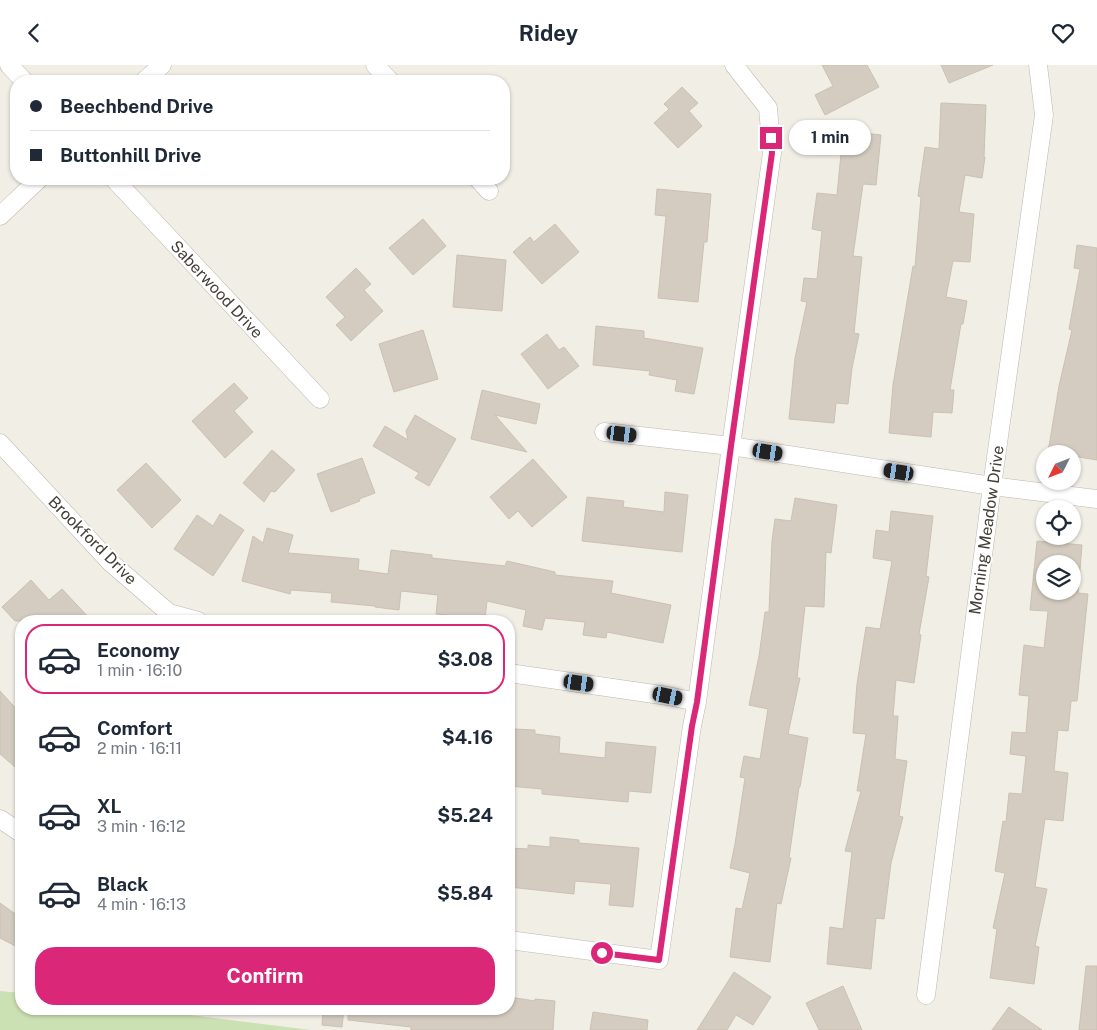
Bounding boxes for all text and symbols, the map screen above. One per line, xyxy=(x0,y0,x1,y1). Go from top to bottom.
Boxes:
icon: back xyxy=(20,19,48,47)
icon: heart xyxy=(1049,19,1077,47)
text: Ridey xyxy=(519,20,578,46)
text: Beechbend Drive xyxy=(60,95,213,117)
callout: 1 min xyxy=(788,121,871,155)
route end xyxy=(760,127,782,149)
text: 1 min xyxy=(811,128,849,147)
text: Buttonhill Drive xyxy=(60,144,201,166)
street label: Saberwood Drive xyxy=(166,237,267,342)
car xyxy=(606,425,637,443)
car xyxy=(752,442,783,462)
street label: Morning Meadow Drive xyxy=(965,444,1008,616)
north arrow xyxy=(1036,445,1081,490)
map controls xyxy=(1036,445,1081,600)
car xyxy=(883,462,914,482)
street label: Brookford Drive xyxy=(44,492,141,589)
button: locate xyxy=(1036,500,1081,545)
button: layers xyxy=(1036,555,1081,600)
icon: car xyxy=(37,637,82,682)
text: Economy xyxy=(97,639,180,661)
text: $3.08 xyxy=(437,648,493,670)
text: 1 min · 16:10 xyxy=(97,661,182,680)
car xyxy=(563,673,594,693)
car xyxy=(651,686,684,706)
icon: car xyxy=(37,715,82,760)
text: Comfort xyxy=(97,717,173,739)
text: $4.16 xyxy=(442,726,493,748)
text: 2 min · 16:11 xyxy=(97,739,182,758)
icon: car xyxy=(37,793,82,838)
text: XL xyxy=(97,795,122,817)
text: $5.24 xyxy=(437,804,493,826)
text: 3 min · 16:12 xyxy=(97,817,186,836)
icon: car xyxy=(37,871,82,916)
text: Black xyxy=(97,873,148,895)
text: $5.84 xyxy=(437,882,493,904)
text: 4 min · 16:13 xyxy=(97,895,186,914)
route start xyxy=(591,942,613,964)
button: Confirm xyxy=(35,947,495,1005)

